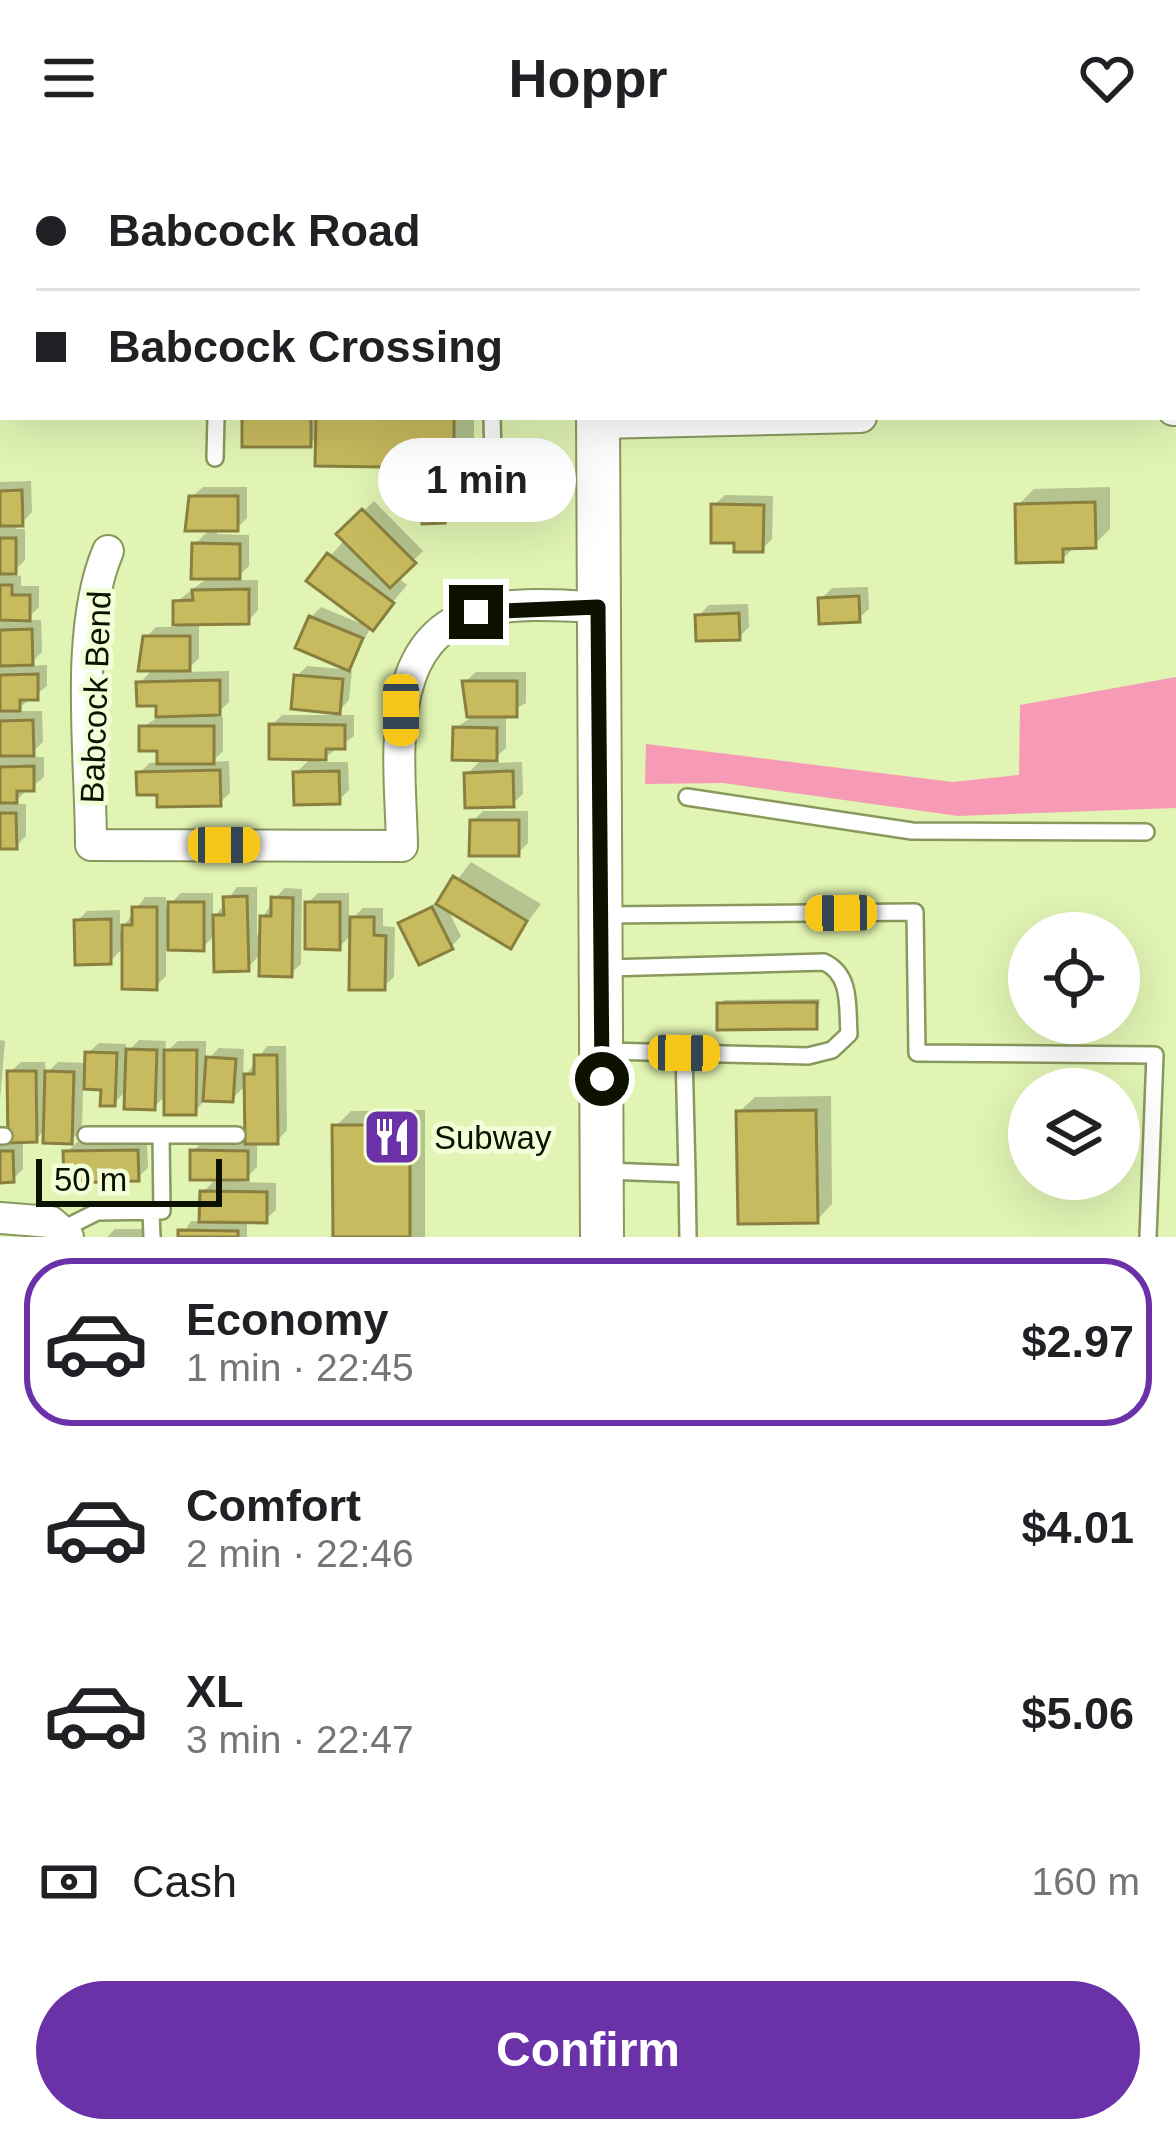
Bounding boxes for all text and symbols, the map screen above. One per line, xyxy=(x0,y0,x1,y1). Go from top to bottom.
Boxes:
icon: menu xyxy=(36,45,102,111)
icon: heart xyxy=(1074,45,1140,111)
text: Hoppr xyxy=(509,48,667,108)
text: Babcock Road xyxy=(108,205,421,256)
text: Babcock Crossing xyxy=(108,321,503,372)
callout: 1 min xyxy=(377,438,575,522)
text: 1 min xyxy=(426,458,528,501)
route end xyxy=(449,585,503,639)
street label: Babcock Bend xyxy=(73,590,118,804)
car xyxy=(383,674,419,746)
car xyxy=(188,827,260,863)
car xyxy=(805,894,877,932)
map controls xyxy=(1008,912,1140,1200)
button: locate xyxy=(1008,912,1140,1044)
car xyxy=(648,1034,720,1072)
route start xyxy=(575,1052,629,1106)
button: layers xyxy=(1008,1068,1140,1200)
restaurant icon: Subway xyxy=(361,1106,423,1168)
place label: Subway xyxy=(434,1119,552,1156)
scale bar xyxy=(36,1153,222,1206)
text: 50 m xyxy=(54,1161,127,1198)
icon: car xyxy=(42,1288,150,1396)
text: Economy xyxy=(186,1294,389,1345)
text: $2.97 xyxy=(1021,1316,1134,1367)
text: 1 min · 22:45 xyxy=(186,1346,414,1389)
icon: car xyxy=(42,1474,150,1582)
text: Comfort xyxy=(186,1480,361,1531)
text: $4.01 xyxy=(1021,1502,1134,1553)
text: 2 min · 22:46 xyxy=(186,1532,414,1575)
icon: car xyxy=(42,1660,150,1768)
text: XL xyxy=(186,1666,244,1717)
text: $5.06 xyxy=(1021,1688,1134,1739)
text: 3 min · 22:47 xyxy=(186,1718,414,1761)
icon: cash xyxy=(36,1849,102,1915)
text: Cash xyxy=(132,1856,237,1907)
text: 160 m xyxy=(1032,1860,1140,1903)
button: Confirm xyxy=(36,1981,1140,2119)

